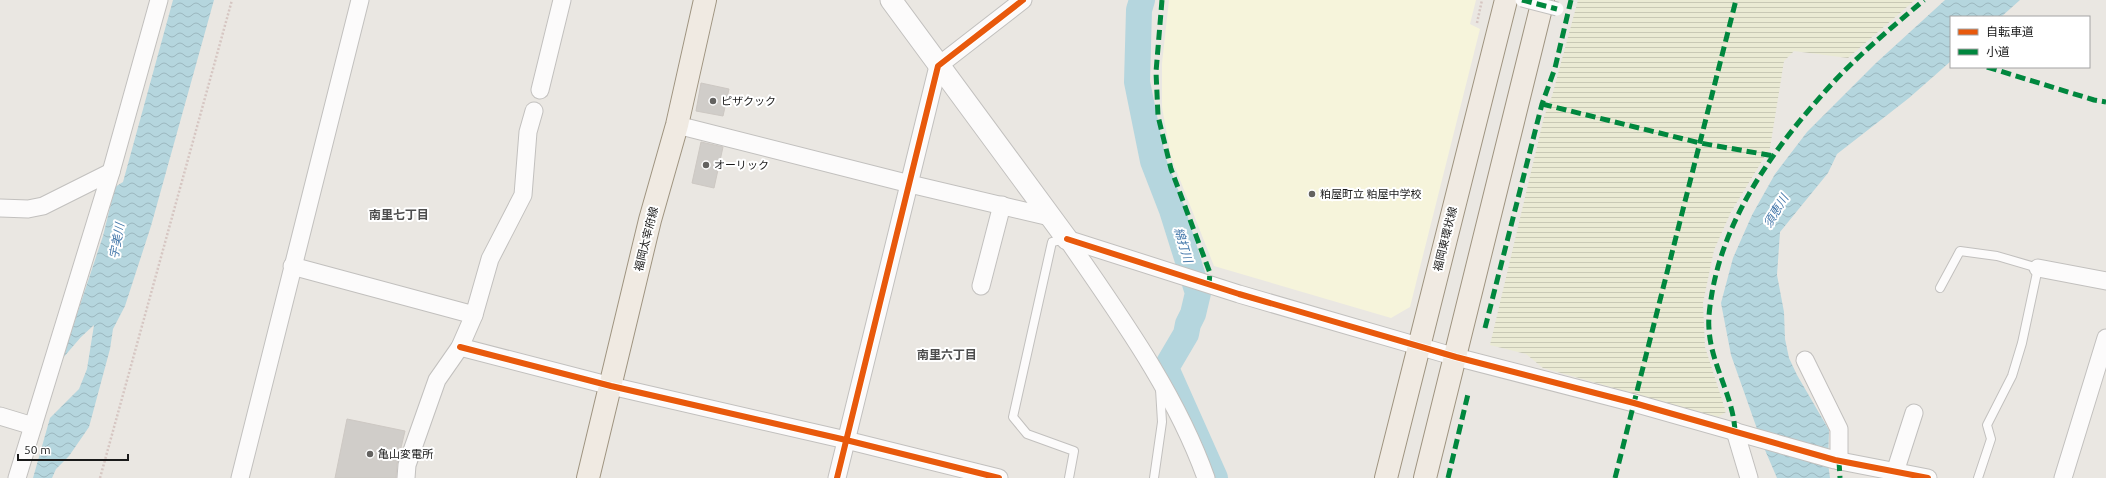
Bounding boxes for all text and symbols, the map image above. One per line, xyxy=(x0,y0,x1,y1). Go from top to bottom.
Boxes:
legend xyxy=(1950,16,2090,68)
text: 自転車道 xyxy=(1986,25,2034,38)
text: 小道 xyxy=(1986,45,2010,58)
place label: ピザクック xyxy=(721,95,776,107)
marker: ピザクック xyxy=(708,96,718,106)
place label: オーリック xyxy=(714,159,769,171)
marker: オーリック xyxy=(701,160,711,170)
place label: 粕屋町立 粕屋中学校 xyxy=(1320,188,1422,200)
marker: 粕屋町立 粕屋中学校 xyxy=(1307,189,1317,199)
water label: 須恵川 xyxy=(1761,190,1791,230)
street label: 福岡太宰府線 xyxy=(632,206,660,272)
street label: 福岡東環状線 xyxy=(1431,206,1459,272)
district label: 南里七丁目 xyxy=(369,208,429,221)
water label: 宇美川 xyxy=(107,220,126,260)
water label: 綿打川 xyxy=(1172,226,1196,266)
district label: 南里六丁目 xyxy=(917,348,977,361)
scale bar xyxy=(18,436,128,462)
text: 50 m xyxy=(24,443,51,456)
place label: 亀山変電所 xyxy=(378,448,434,460)
marker: 亀山変電所 xyxy=(365,449,375,459)

